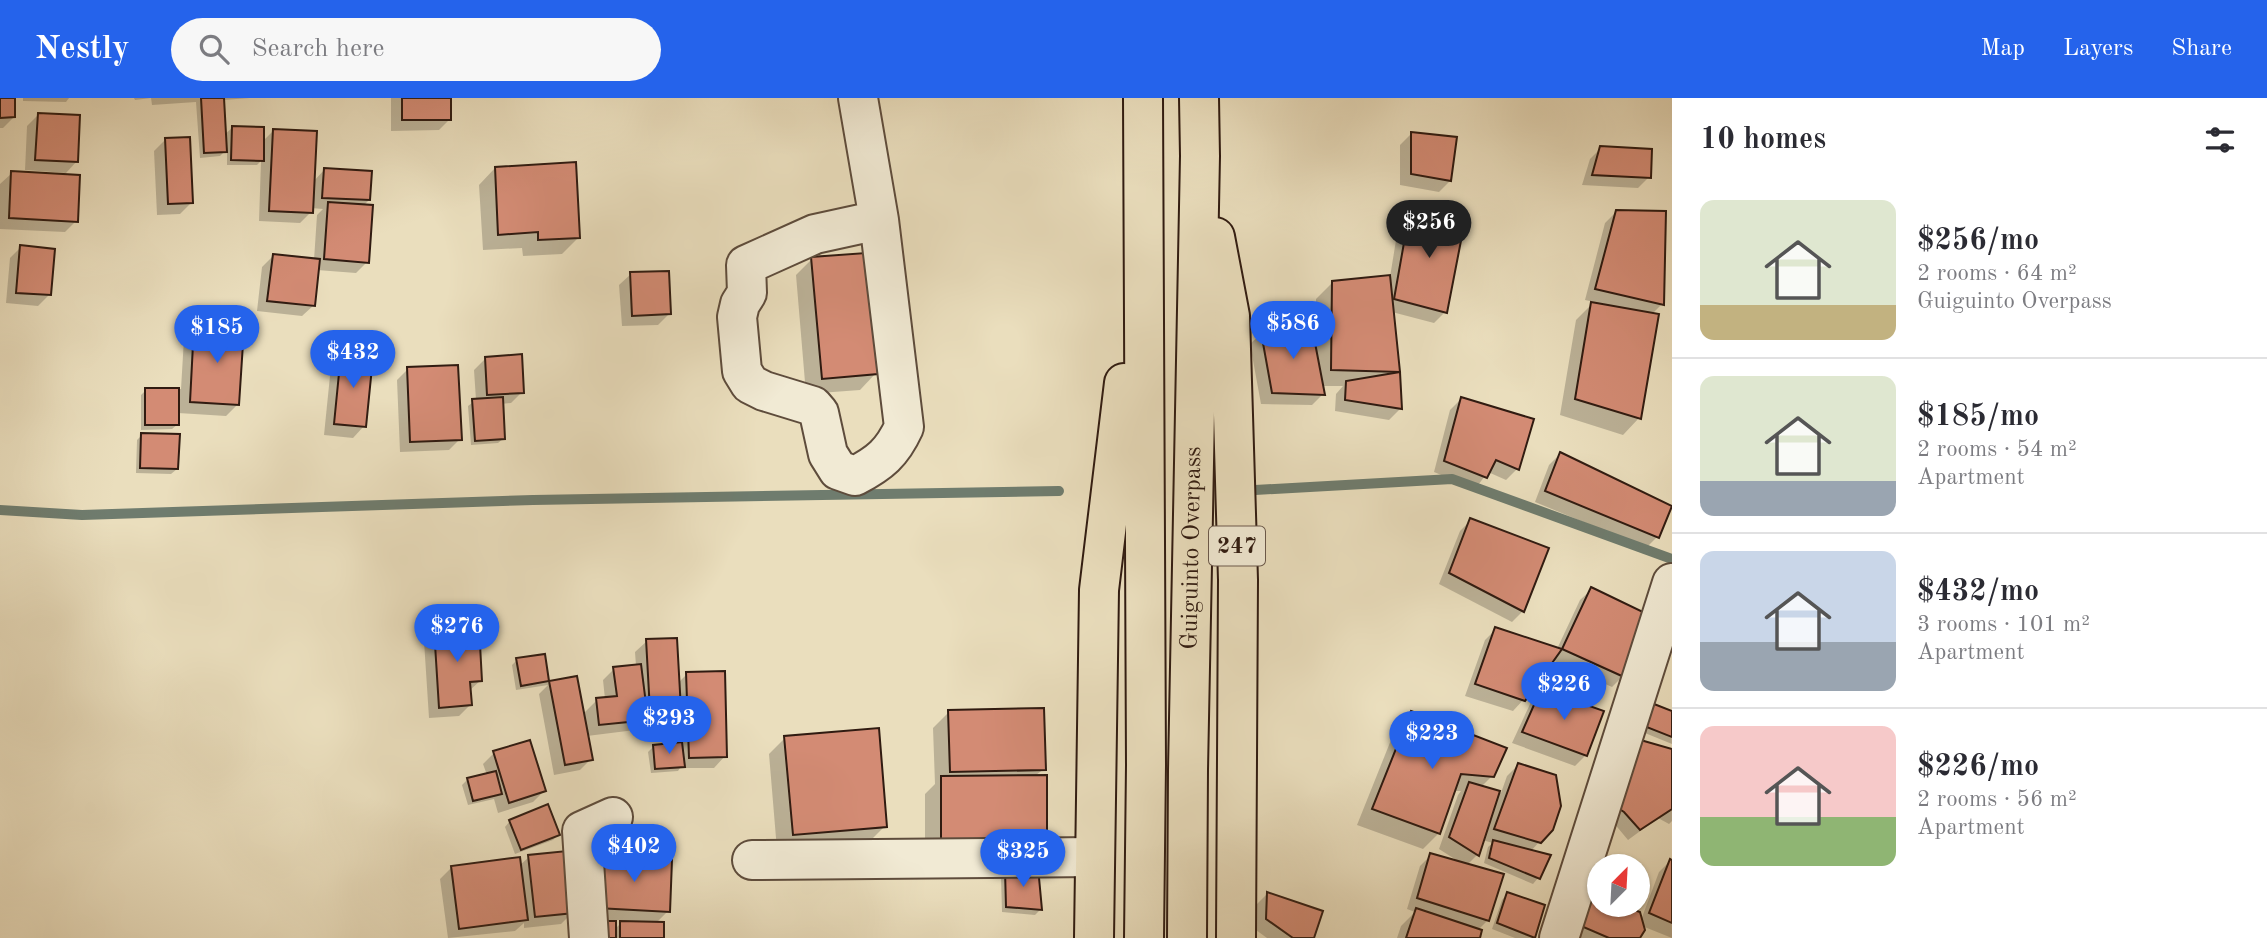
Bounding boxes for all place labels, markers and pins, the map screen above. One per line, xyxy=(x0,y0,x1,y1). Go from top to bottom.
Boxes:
pin: $256 xyxy=(1388,200,1470,260)
pin: $586 xyxy=(1252,302,1334,361)
pin: $185 xyxy=(176,306,258,365)
pin: $432 xyxy=(312,330,394,390)
pin: $276 xyxy=(416,604,498,664)
pin: $226 xyxy=(1523,662,1605,722)
pin: $293 xyxy=(628,696,710,756)
pin: $223 xyxy=(1391,712,1473,771)
pin: $402 xyxy=(593,824,675,884)
pin: $325 xyxy=(982,830,1064,889)

